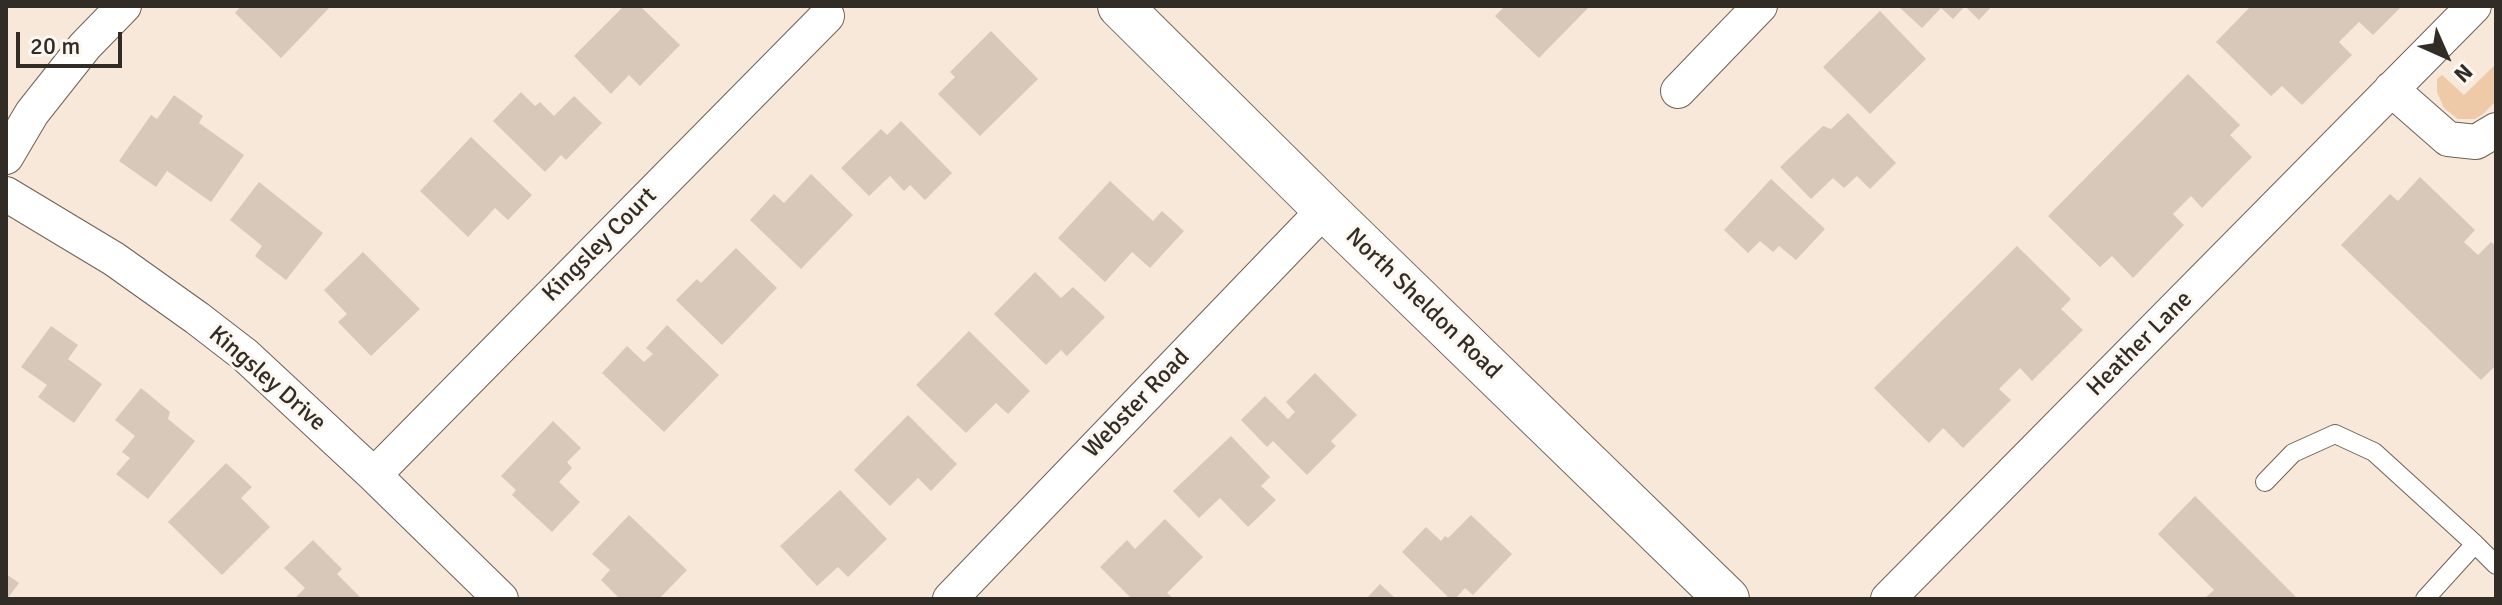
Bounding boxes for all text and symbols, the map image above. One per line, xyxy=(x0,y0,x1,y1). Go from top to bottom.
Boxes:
scale bar xyxy=(20,16,126,66)
north arrow xyxy=(2406,16,2486,96)
text: 20 m xyxy=(30,31,80,61)
text: N xyxy=(2448,58,2478,88)
street label: Kingsley Court xyxy=(537,182,663,308)
street label: North Sheldon Road xyxy=(1339,222,1507,386)
street label: Heather Lane xyxy=(2081,285,2199,403)
street label: Kingsley Drive xyxy=(203,320,331,438)
street label: Webster Road xyxy=(1078,344,1196,464)

